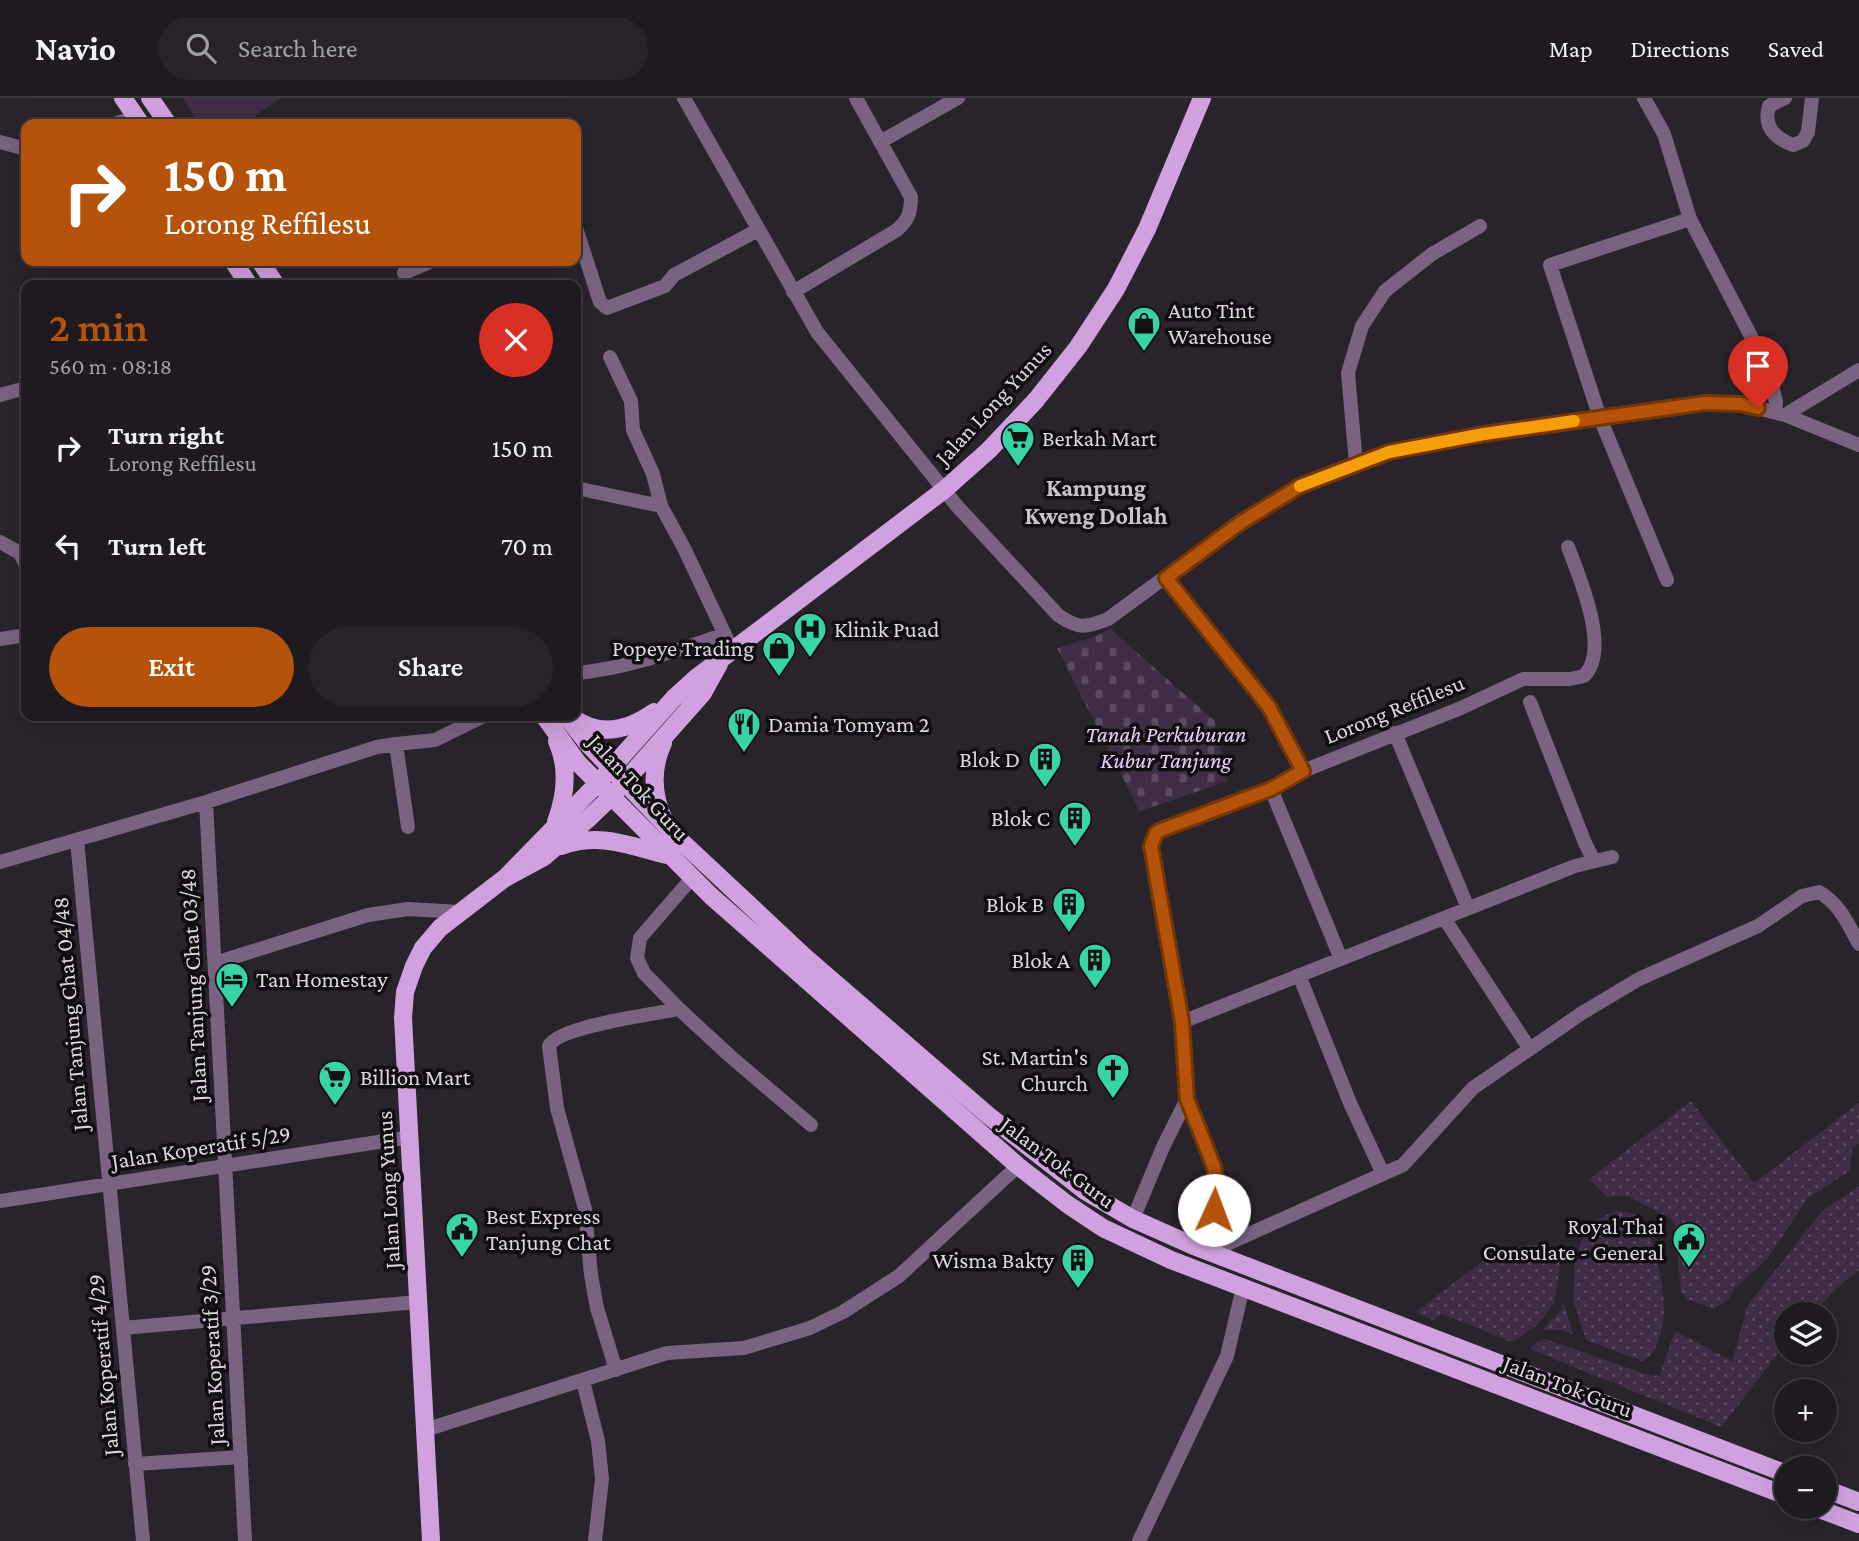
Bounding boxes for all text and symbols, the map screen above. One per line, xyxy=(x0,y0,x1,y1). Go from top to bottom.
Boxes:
search box xyxy=(158,17,648,80)
icon: search xyxy=(182,29,220,67)
text: Navio xyxy=(35,30,116,67)
text: Search here xyxy=(238,34,357,63)
text: Map xyxy=(1549,35,1593,62)
text: Directions xyxy=(1631,35,1730,62)
text: Saved xyxy=(1768,35,1824,62)
icon: right xyxy=(49,147,140,238)
text: 150 m xyxy=(164,147,287,202)
text: Lorong Reffilesu xyxy=(164,205,371,241)
place label: Auto Tint Warehouse xyxy=(1168,297,1272,349)
text: 2 min xyxy=(49,303,148,350)
button: close xyxy=(479,303,553,377)
shop icon: Auto Tint Warehouse xyxy=(1125,304,1163,353)
street label: Jalan Long Yunus xyxy=(928,336,1057,471)
pin xyxy=(1728,336,1788,408)
icon: arrive xyxy=(1739,347,1777,385)
text: 560 m · 08:18 xyxy=(49,353,172,379)
supermarket icon: Berkah Mart xyxy=(999,419,1037,468)
text: Turn right xyxy=(108,421,224,450)
place label: Berkah Mart xyxy=(1042,425,1157,451)
icon: right xyxy=(49,429,87,467)
text: 150 m xyxy=(492,434,553,463)
text: Lorong Reffilesu xyxy=(108,450,257,476)
district label: Kampung Kweng Dollah xyxy=(1024,474,1168,529)
icon: left xyxy=(49,527,87,565)
text: Turn left xyxy=(108,532,206,561)
text: 70 m xyxy=(501,532,553,561)
hospital icon: Klinik Puad xyxy=(791,610,829,659)
place label: Klinik Puad xyxy=(834,616,939,642)
button: Exit xyxy=(49,627,294,707)
button: Share xyxy=(308,627,553,707)
shop icon: Popeye Trading xyxy=(760,629,798,678)
place label: Popeye Trading xyxy=(612,635,754,661)
street label: Lorong Reffilesu xyxy=(1320,669,1468,749)
restaurant icon: Damia Tomyam 2 xyxy=(725,705,763,754)
place label: Damia Tomyam 2 xyxy=(768,711,930,737)
park label: Tanah Perkuburan Kubur Tanjung xyxy=(1086,721,1247,774)
street label: Jalan Tok Guru xyxy=(582,727,695,846)
building icon: Blok D xyxy=(1026,740,1064,789)
place label: Blok D xyxy=(959,746,1020,772)
building icon: Blok C xyxy=(1056,799,1094,848)
place label: Blok C xyxy=(991,805,1050,831)
street label: Jalan Tanjung Chat 03/48 xyxy=(174,868,212,1104)
building icon: Blok B xyxy=(1050,885,1088,934)
place label: Blok B xyxy=(986,891,1044,917)
street label: Jalan Tanjung Chat 04/48 xyxy=(47,896,93,1134)
building icon: Blok A xyxy=(1076,941,1114,990)
place label: Blok A xyxy=(1012,947,1071,973)
hotel icon: Tan Homestay xyxy=(213,960,251,1009)
place label: Tan Homestay xyxy=(256,966,388,992)
place label: St. Martin's Church xyxy=(982,1044,1088,1096)
church icon: St. Martin's Church xyxy=(1094,1051,1132,1100)
supermarket icon: Billion Mart xyxy=(316,1058,354,1107)
place label: Billion Mart xyxy=(360,1064,471,1090)
street label: Jalan Tok Guru xyxy=(994,1109,1120,1213)
street label: Jalan Long Yunus xyxy=(371,1110,405,1272)
street label: Jalan Koperatif 5/29 xyxy=(108,1120,292,1174)
position arrow xyxy=(1177,1173,1251,1247)
place label: Best Express Tanjung Chat xyxy=(486,1203,611,1255)
public building icon: Best Express Tanjung Chat xyxy=(443,1210,481,1259)
place label: Royal Thai Consulate - General xyxy=(1483,1213,1664,1265)
public building icon: Royal Thai Consulate - General xyxy=(1670,1220,1708,1269)
building icon: Wisma Bakty xyxy=(1059,1241,1097,1290)
place label: Wisma Bakty xyxy=(932,1247,1054,1273)
street label: Jalan Koperatif 3/29 xyxy=(194,1264,230,1448)
street label: Jalan Koperatif 4/29 xyxy=(82,1273,124,1459)
map controls xyxy=(1774,1302,1837,1519)
button: layers xyxy=(1774,1302,1837,1365)
street label: Jalan Tok Guru xyxy=(1498,1349,1636,1423)
button: + xyxy=(1774,1379,1837,1442)
button: − xyxy=(1774,1456,1837,1519)

